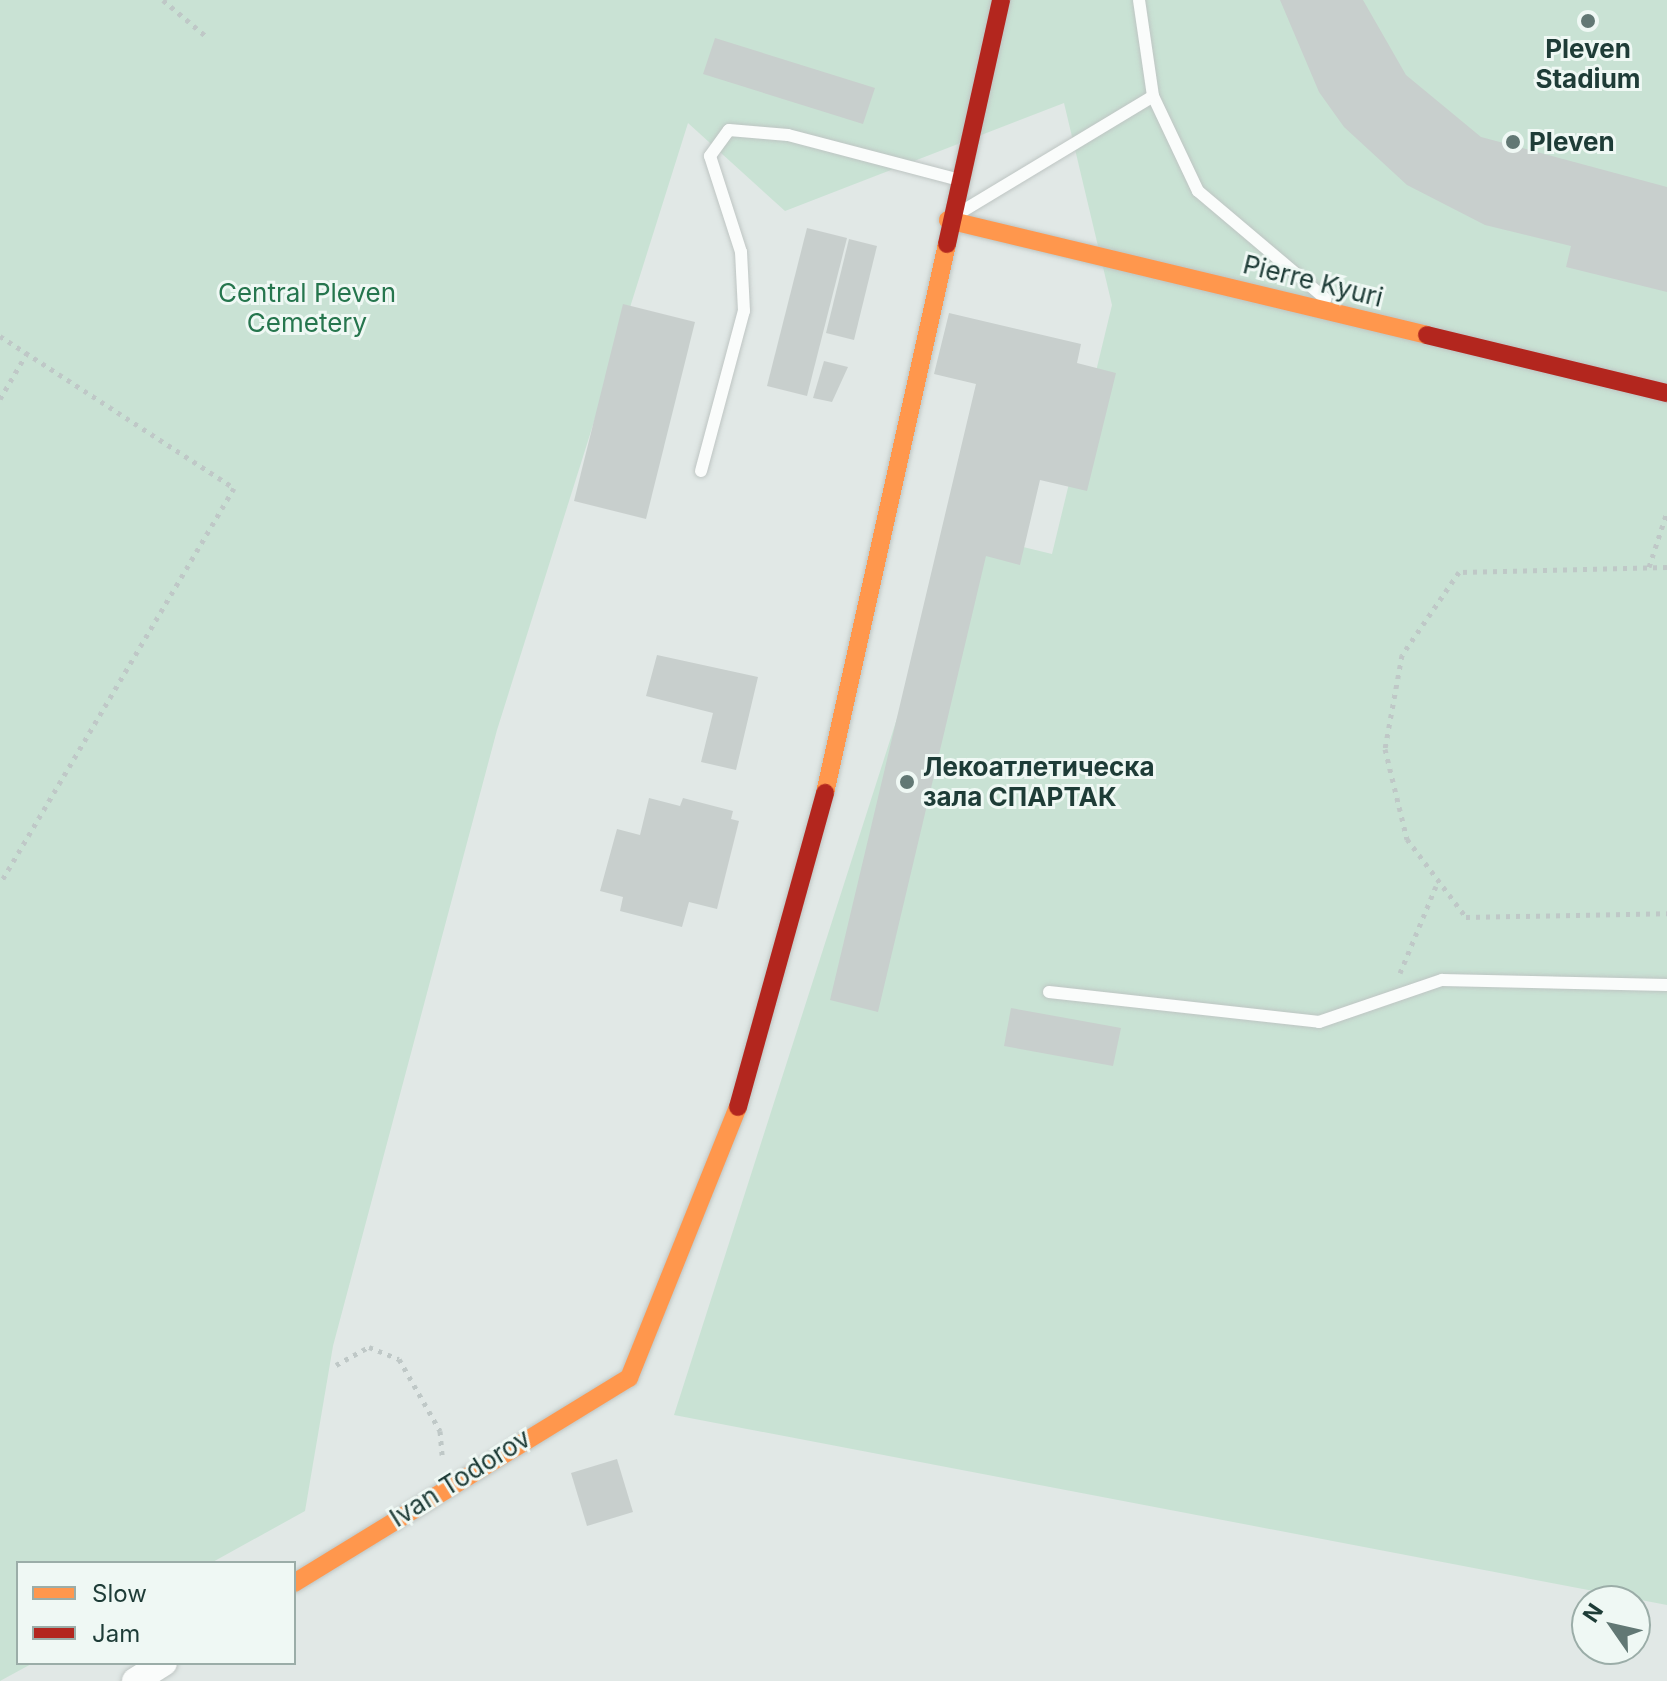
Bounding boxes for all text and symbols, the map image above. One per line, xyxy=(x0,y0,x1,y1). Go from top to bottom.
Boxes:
marker: Pleven Stadium xyxy=(1579,12,1597,30)
place label: Pleven Stadium xyxy=(1535,33,1641,94)
place label: Pleven xyxy=(1529,126,1615,158)
marker: Pleven xyxy=(1504,133,1522,151)
street label: Pierre Kyuri xyxy=(1240,249,1386,313)
park label: Central Pleven Cemetery xyxy=(218,277,396,338)
place label: Лекоатлетическа зала СПАРТАК xyxy=(923,751,1155,812)
marker: Лекоатлетическа зала СПАРТАК xyxy=(898,773,916,791)
street label: Ivan Todorov xyxy=(384,1422,536,1534)
legend xyxy=(16,1561,296,1665)
text: Slow xyxy=(92,1579,147,1608)
north arrow xyxy=(1571,1585,1651,1665)
text: N xyxy=(1577,1598,1608,1627)
text: Jam xyxy=(92,1619,140,1648)

